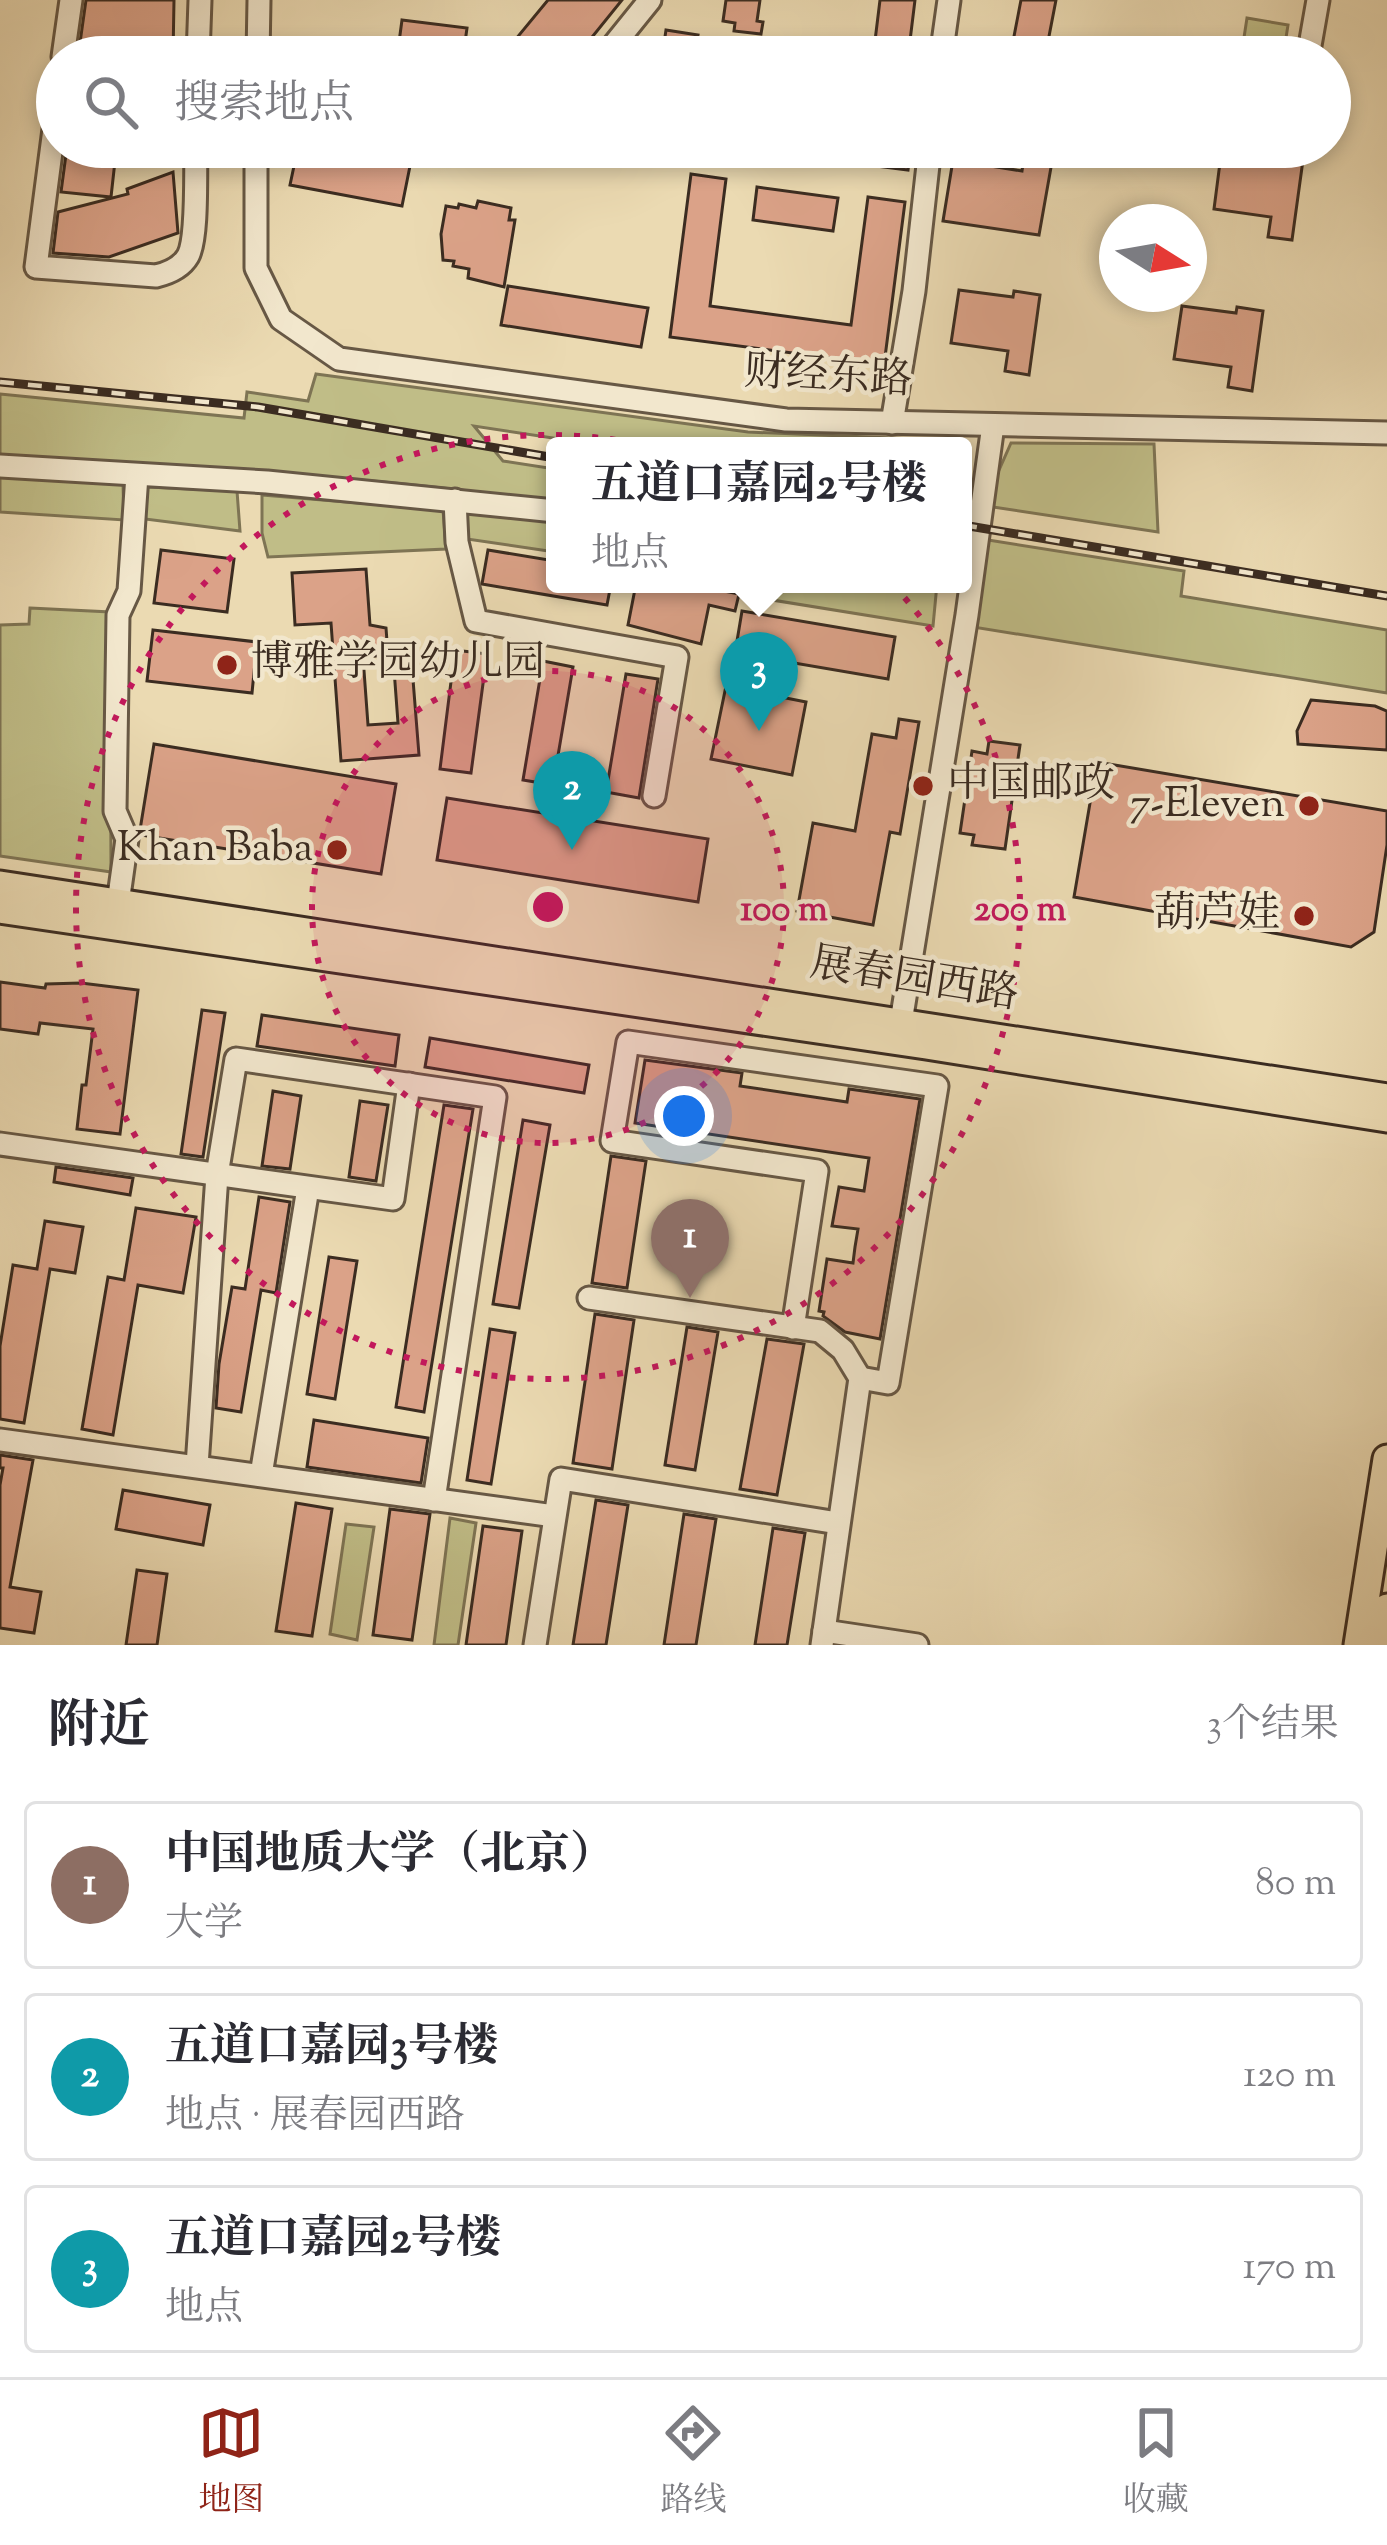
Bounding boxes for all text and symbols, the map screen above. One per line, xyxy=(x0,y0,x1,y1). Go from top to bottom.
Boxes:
search box xyxy=(36,36,1351,168)
icon: search xyxy=(78,69,144,135)
text: 搜索地点 xyxy=(174,74,354,139)
north arrow xyxy=(1099,204,1207,312)
street label: 财经东路 xyxy=(743,344,913,412)
popup xyxy=(546,437,972,593)
text: 五道口嘉园2号楼 xyxy=(591,455,927,520)
text: 地点 xyxy=(591,528,669,584)
pin: 3 xyxy=(720,632,798,731)
place label: 博雅学园幼儿园 xyxy=(251,635,545,695)
marker: 博雅学园幼儿园 xyxy=(214,652,240,678)
pin: 2 xyxy=(533,751,611,850)
place label: 中国邮政 xyxy=(947,756,1115,816)
marker: 中国邮政 xyxy=(910,773,936,799)
place label: 7-Eleven xyxy=(1130,776,1285,836)
marker: 7-Eleven xyxy=(1296,793,1322,819)
place label: Khan Baba xyxy=(117,820,313,880)
marker: Khan Baba xyxy=(324,837,350,863)
text: 100 m xyxy=(740,885,828,937)
text: 200 m xyxy=(974,885,1066,937)
centre of rings xyxy=(527,886,569,928)
place label: 葫芦娃 xyxy=(1154,886,1280,946)
marker: 葫芦娃 xyxy=(1291,903,1317,929)
street label: 展春园西路 xyxy=(806,935,1022,1027)
your location xyxy=(654,1086,714,1146)
pin: 1 xyxy=(651,1199,729,1298)
text: 附近 xyxy=(48,1692,150,1765)
text: 3个结果 xyxy=(1206,1699,1339,1755)
text: 中国地质大学（北京） xyxy=(165,1825,615,1890)
text: 1 xyxy=(83,1857,97,1913)
text: 80 m xyxy=(1255,1857,1336,1913)
text: 大学 xyxy=(165,1898,243,1954)
text: 五道口嘉园3号楼 xyxy=(165,2017,498,2082)
text: 2 xyxy=(81,2049,99,2105)
text: 120 m xyxy=(1243,2049,1336,2105)
text: 地点 · 展春园西路 xyxy=(165,2090,464,2146)
text: 五道口嘉园2号楼 xyxy=(165,2209,501,2274)
text: 3 xyxy=(82,2241,98,2297)
text: 170 m xyxy=(1243,2241,1336,2297)
text: 地点 xyxy=(165,2282,243,2338)
tab: 地图 xyxy=(198,2400,264,2526)
tab: 路线 xyxy=(660,2400,726,2526)
tab: 收藏 xyxy=(1123,2400,1189,2526)

